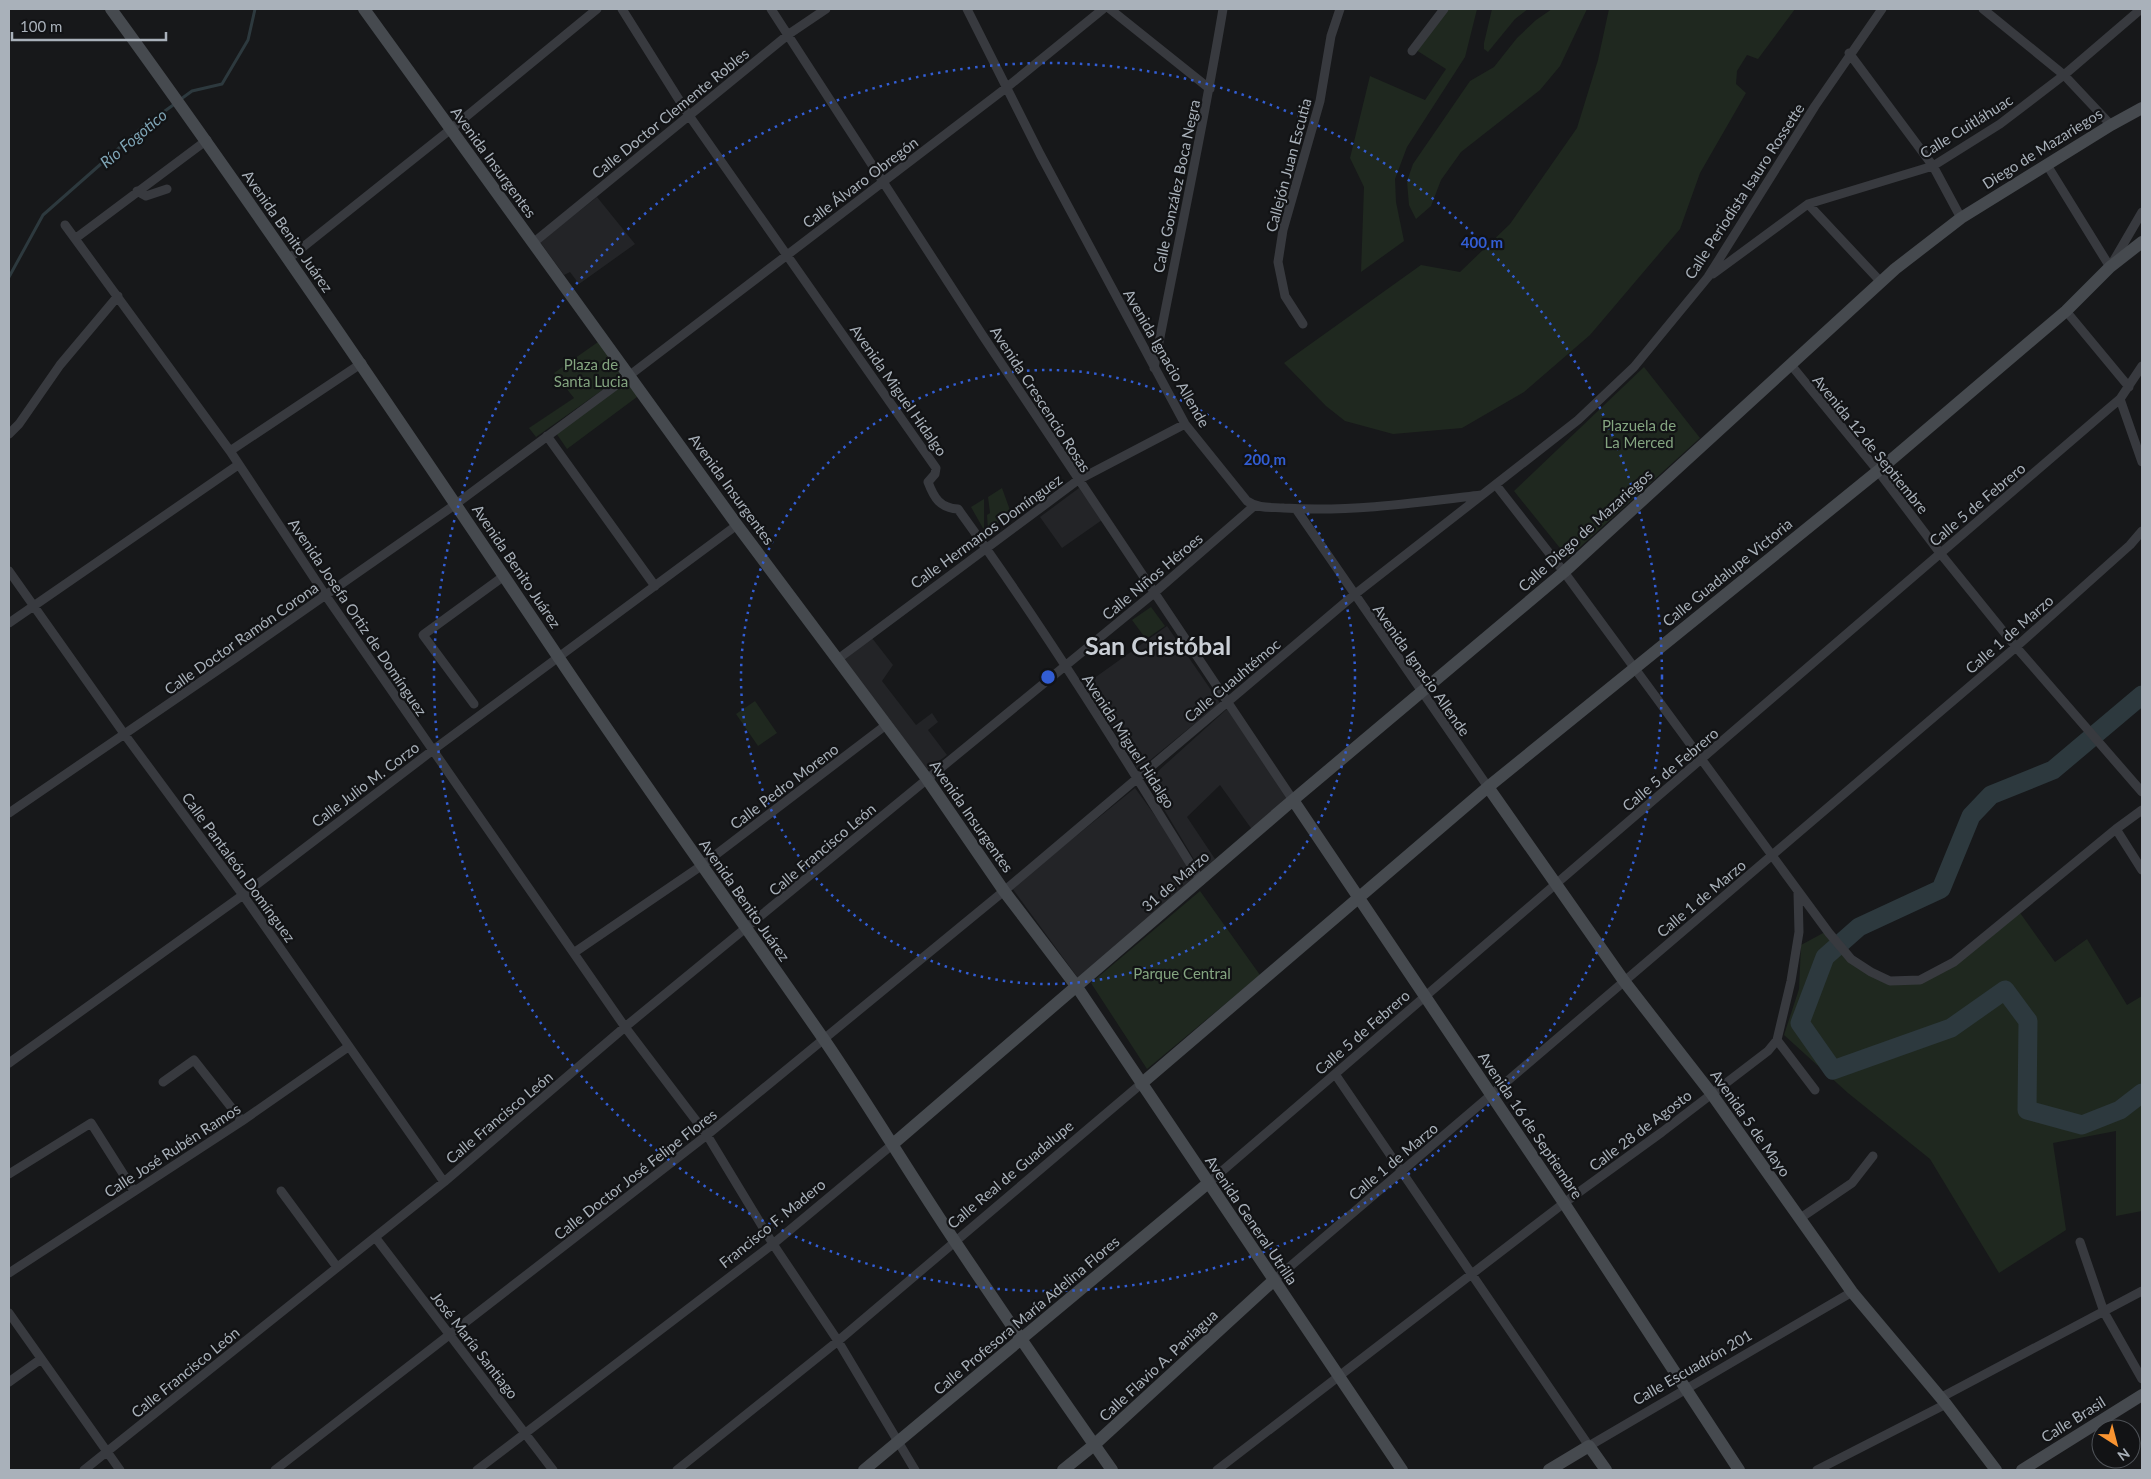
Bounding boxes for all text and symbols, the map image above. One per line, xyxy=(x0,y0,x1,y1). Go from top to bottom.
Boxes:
scale bar xyxy=(12,10,166,42)
text: 100 m xyxy=(20,17,62,35)
street label: Calle Doctor Clemente Robles xyxy=(588,44,752,182)
street label: Calle Cuitláhuac xyxy=(1916,90,2016,162)
street label: Callejón Juan Escutia xyxy=(1261,96,1315,234)
street label: Calle González Boca Negra xyxy=(1149,98,1203,274)
street label: Calle Periodista Isauro Rossette xyxy=(1680,100,1808,282)
street label: Avenida Insurgentes xyxy=(448,103,540,221)
street label: Diego de Mazariegos xyxy=(1979,104,2105,192)
water label: Río Fogotico xyxy=(96,105,170,171)
street label: Calle Álvaro Obregón xyxy=(799,133,921,231)
street label: Avenida Benito Juárez xyxy=(239,166,337,296)
text: 400 m xyxy=(1461,233,1503,251)
street label: Avenida Ignacio Allende xyxy=(1120,286,1214,430)
street label: Avenida Miguel Hidalgo xyxy=(847,321,951,459)
street label: Avenida Crescencio Rosas xyxy=(987,323,1095,475)
park label: Plaza de Santa Lucia xyxy=(554,355,628,390)
street label: Avenida 12 de Septiembre xyxy=(1809,371,1933,517)
park label: Plazuela de La Merced xyxy=(1602,416,1676,451)
street label: Avenida Insurgentes xyxy=(686,430,778,548)
text: 200 m xyxy=(1244,450,1286,468)
street label: Calle 5 de Febrero xyxy=(1925,459,2029,549)
street label: Calle Diego de Mazariegos xyxy=(1514,465,1656,595)
street label: Calle Hermanos Domínguez xyxy=(907,470,1065,592)
street label: Avenida Benito Juárez xyxy=(469,501,565,631)
street label: Calle Guadalupe Victoria xyxy=(1659,514,1795,630)
street label: Avenida Josefa Ortiz de Domínguez xyxy=(285,515,431,719)
street label: Calle Niños Héroes xyxy=(1098,529,1206,623)
street label: Calle Doctor Ramón Corona xyxy=(161,578,321,698)
street label: Calle 1 de Marzo xyxy=(1961,591,2057,677)
street label: Avenida Ignacio Allende xyxy=(1370,601,1474,739)
district label: San Cristóbal xyxy=(1085,630,1231,660)
street label: Calle Cuauhtémoc xyxy=(1180,635,1284,725)
centre of rings xyxy=(1039,668,1057,686)
street label: Avenida Miguel Hidalgo xyxy=(1079,671,1179,811)
street label: Calle 5 de Febrero xyxy=(1618,724,1722,814)
street label: Calle Julio M. Corzo xyxy=(308,738,422,830)
street label: Calle Pedro Moreno xyxy=(726,739,842,833)
street label: Avenida Insurgentes xyxy=(927,756,1017,876)
street label: Calle Pantaleón Domínguez xyxy=(179,789,300,946)
street label: Calle Francisco León xyxy=(765,799,879,899)
street label: Avenida Benito Juárez xyxy=(696,835,794,965)
street label: 31 de Marzo xyxy=(1138,847,1212,915)
street label: Calle 1 de Marzo xyxy=(1653,856,1749,940)
park label: Parque Central xyxy=(1133,964,1231,982)
street label: Calle 5 de Febrero xyxy=(1311,986,1413,1078)
street label: Avenida 16 de Septiembre xyxy=(1475,1048,1587,1202)
street label: Avenida 5 de Mayo xyxy=(1707,1066,1795,1180)
street label: Calle Francisco León xyxy=(442,1067,556,1167)
street label: Calle 28 de Agosto xyxy=(1585,1086,1695,1174)
street label: Calle José Rubén Ramos xyxy=(101,1099,243,1201)
street label: Calle Doctor José Felipe Flores xyxy=(550,1105,720,1243)
street label: Calle Real de Guadalupe xyxy=(943,1116,1077,1232)
street label: Calle 1 de Marzo xyxy=(1345,1119,1441,1203)
street label: Avenida General Utrilla xyxy=(1202,1152,1302,1288)
street label: Francisco F. Madero xyxy=(715,1175,829,1271)
street label: Calle Profesora María Adelina Flores xyxy=(929,1232,1123,1398)
street label: José María Santiago xyxy=(428,1288,522,1402)
street label: Calle Flavio A. Paniagua xyxy=(1095,1305,1221,1425)
street label: Calle Francisco León xyxy=(127,1323,243,1421)
street label: Calle Escuadrón 201 xyxy=(1629,1326,1755,1408)
street label: Calle Brasil xyxy=(2038,1392,2108,1446)
north arrow xyxy=(2091,1419,2141,1469)
text: N xyxy=(2115,1445,2133,1465)

